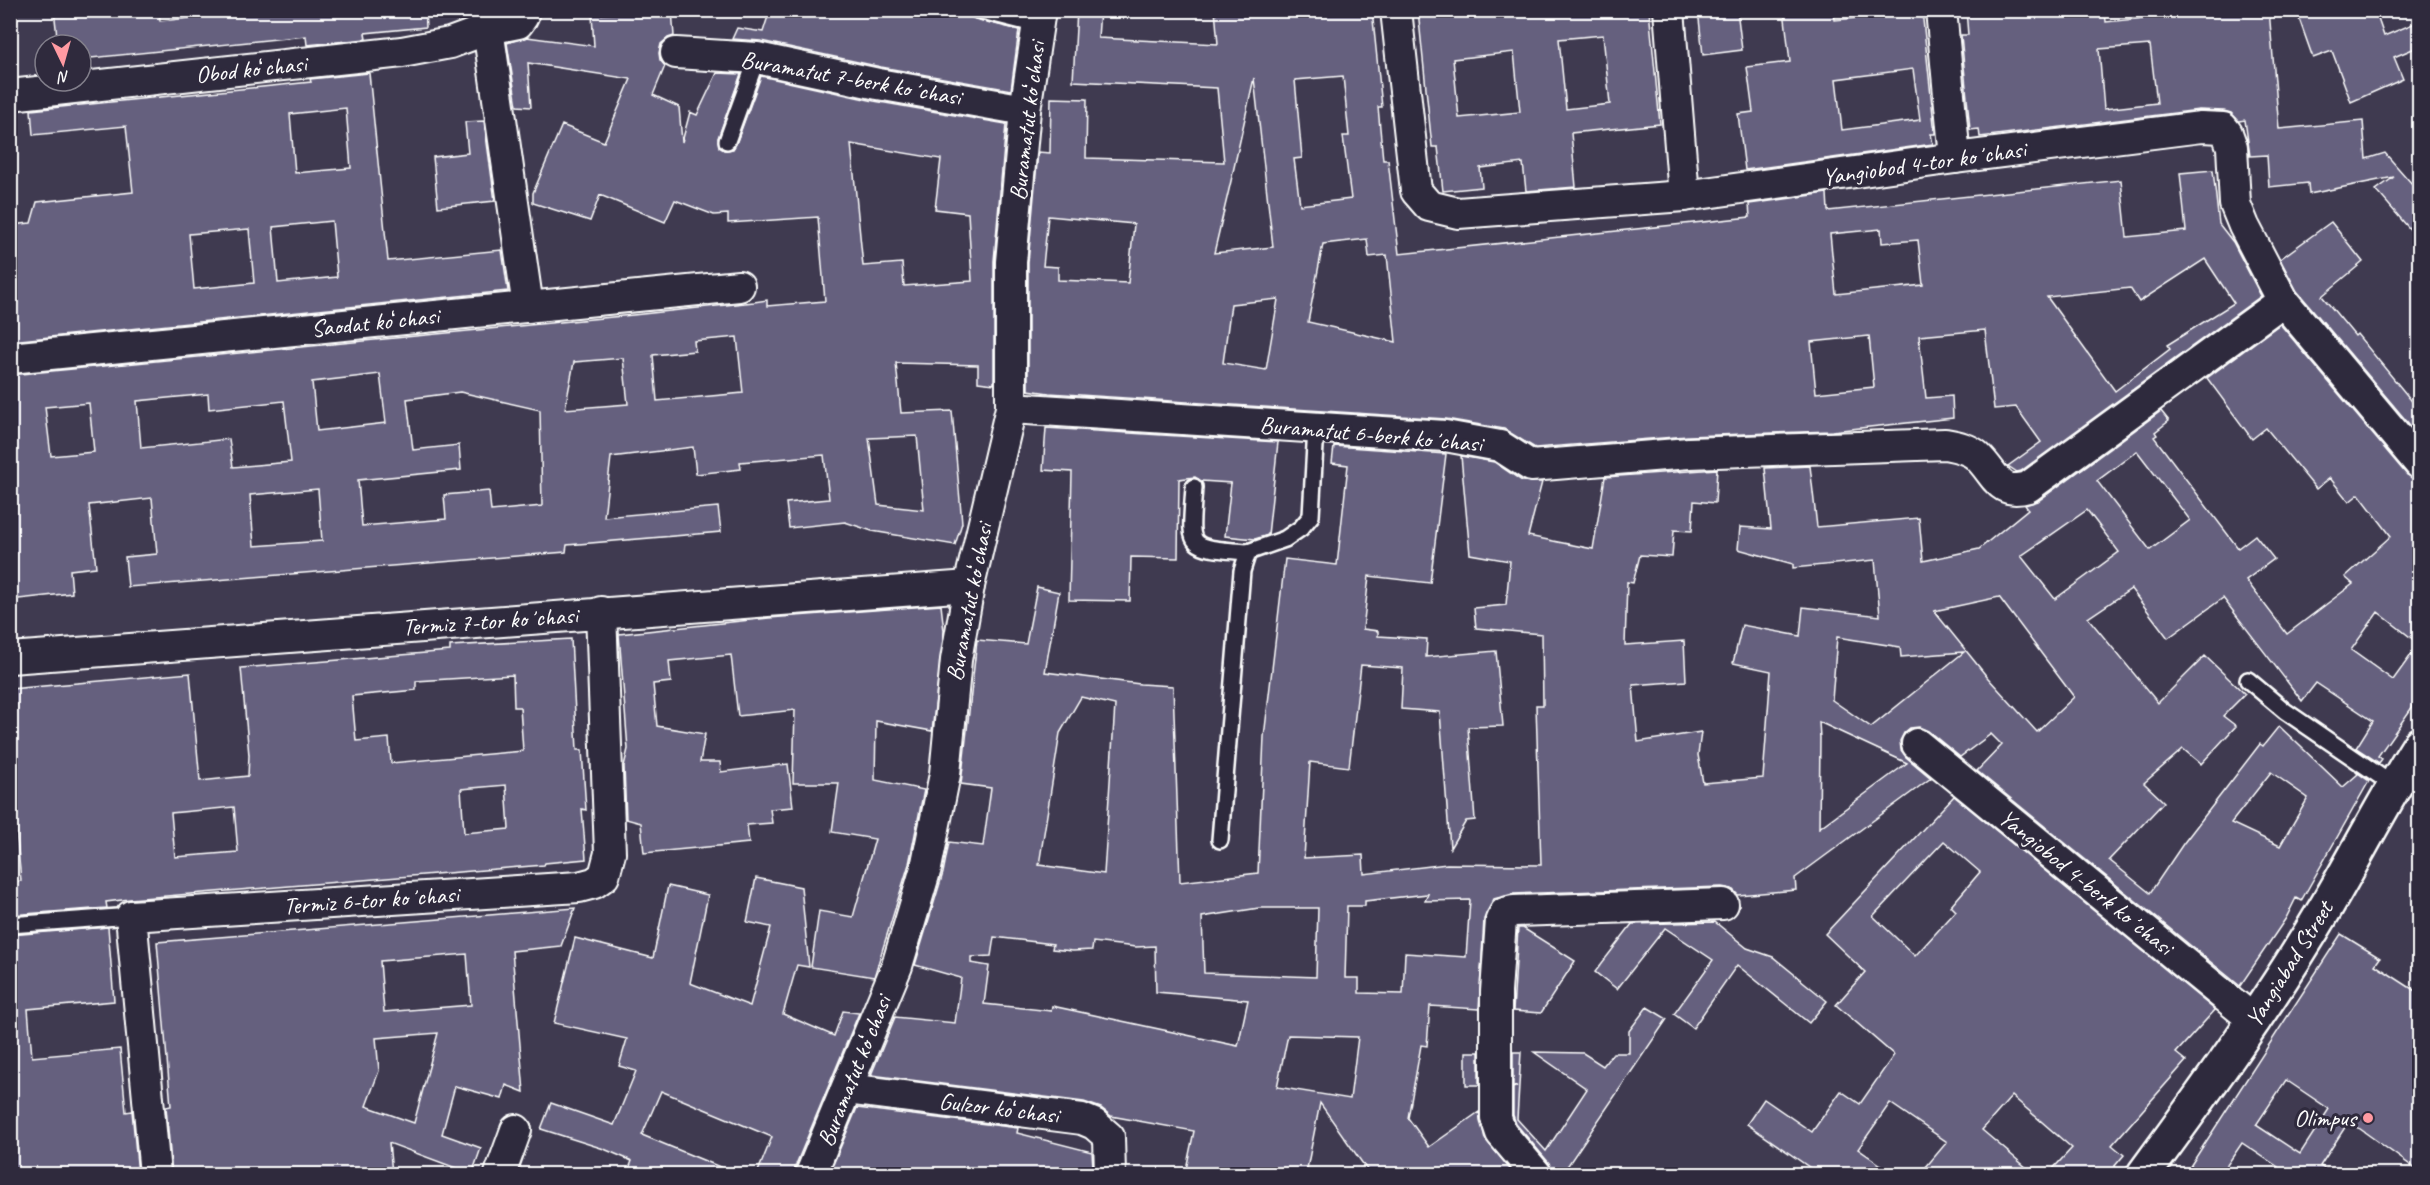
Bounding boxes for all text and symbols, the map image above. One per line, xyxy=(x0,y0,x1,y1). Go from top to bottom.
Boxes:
north arrow xyxy=(33,33,93,93)
street label: Buramatut koʻchasi xyxy=(1002,37,1052,202)
street label: Buramatut 7-berk koʼchasi xyxy=(739,44,966,113)
street label: Obod koʻchasi xyxy=(194,48,310,90)
text: N xyxy=(55,67,70,88)
street label: Yangiobod 4-tor koʼchasi xyxy=(1820,134,2030,192)
street label: Saodat koʻchasi xyxy=(310,300,443,344)
street label: Buramatut 6-berk koʼchasi xyxy=(1259,409,1486,459)
street label: Buramatut koʻchasi xyxy=(939,518,999,683)
street label: Termiz 7-tor koʼchasi xyxy=(401,600,581,642)
street label: Yangiobod 4-berk koʼchasi xyxy=(1993,802,2181,963)
street label: Termiz 6-tor koʼchasi xyxy=(282,879,462,921)
street label: Yangiabad Street xyxy=(2239,894,2341,1032)
street label: Buramatut koʻchasi xyxy=(810,989,899,1151)
street label: Gulzor koʻchasi xyxy=(937,1086,1063,1131)
place label: Olimpus xyxy=(2294,1103,2359,1133)
marker: Olimpus xyxy=(2361,1111,2375,1125)

